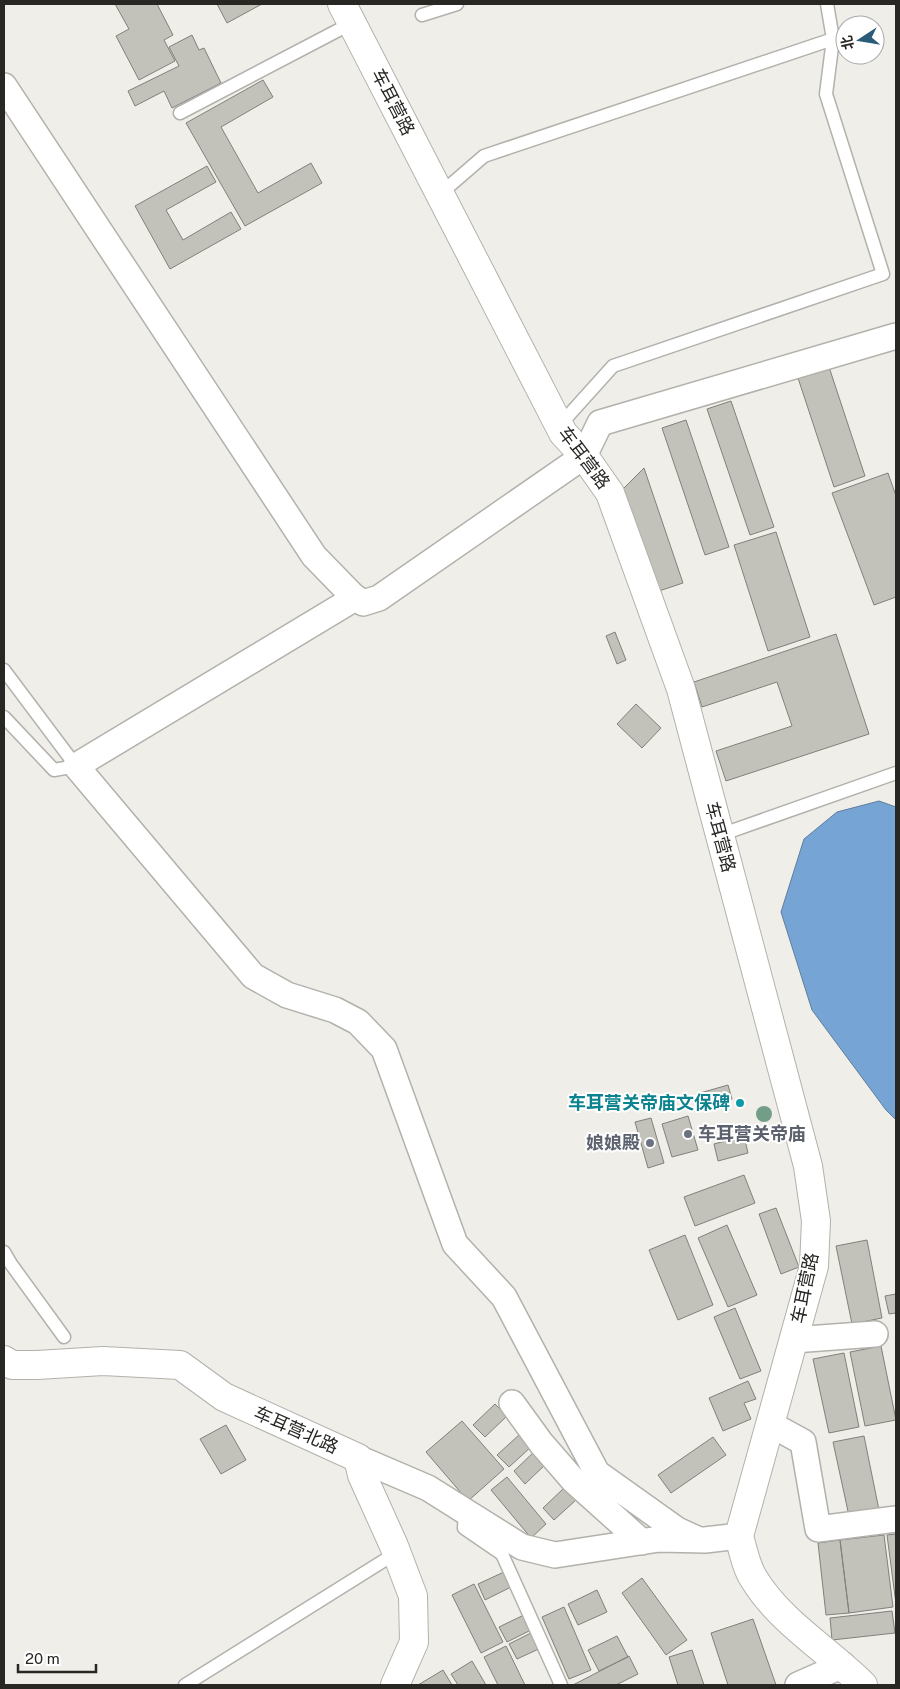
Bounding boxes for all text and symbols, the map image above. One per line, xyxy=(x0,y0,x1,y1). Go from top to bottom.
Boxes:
north arrow xyxy=(835,15,885,65)
text: 北 xyxy=(838,34,857,51)
street label: 车耳营路 xyxy=(368,65,419,139)
street label: 车耳营路 xyxy=(554,423,614,493)
street label: 车耳营路 xyxy=(701,799,740,874)
place label: 车耳营关帝庙文保碑 xyxy=(568,1092,730,1113)
marker: 车耳营关帝庙文保碑 xyxy=(734,1097,746,1109)
place label: 车耳营关帝庙 xyxy=(698,1123,806,1144)
marker: 车耳营关帝庙 xyxy=(682,1128,694,1140)
place label: 娘娘殿 xyxy=(586,1132,640,1153)
marker: 娘娘殿 xyxy=(644,1137,656,1149)
street label: 车耳营路 xyxy=(787,1250,822,1325)
street label: 车耳营北路 xyxy=(251,1402,342,1457)
scale bar xyxy=(18,1642,95,1674)
text: 20 m xyxy=(25,1650,60,1667)

